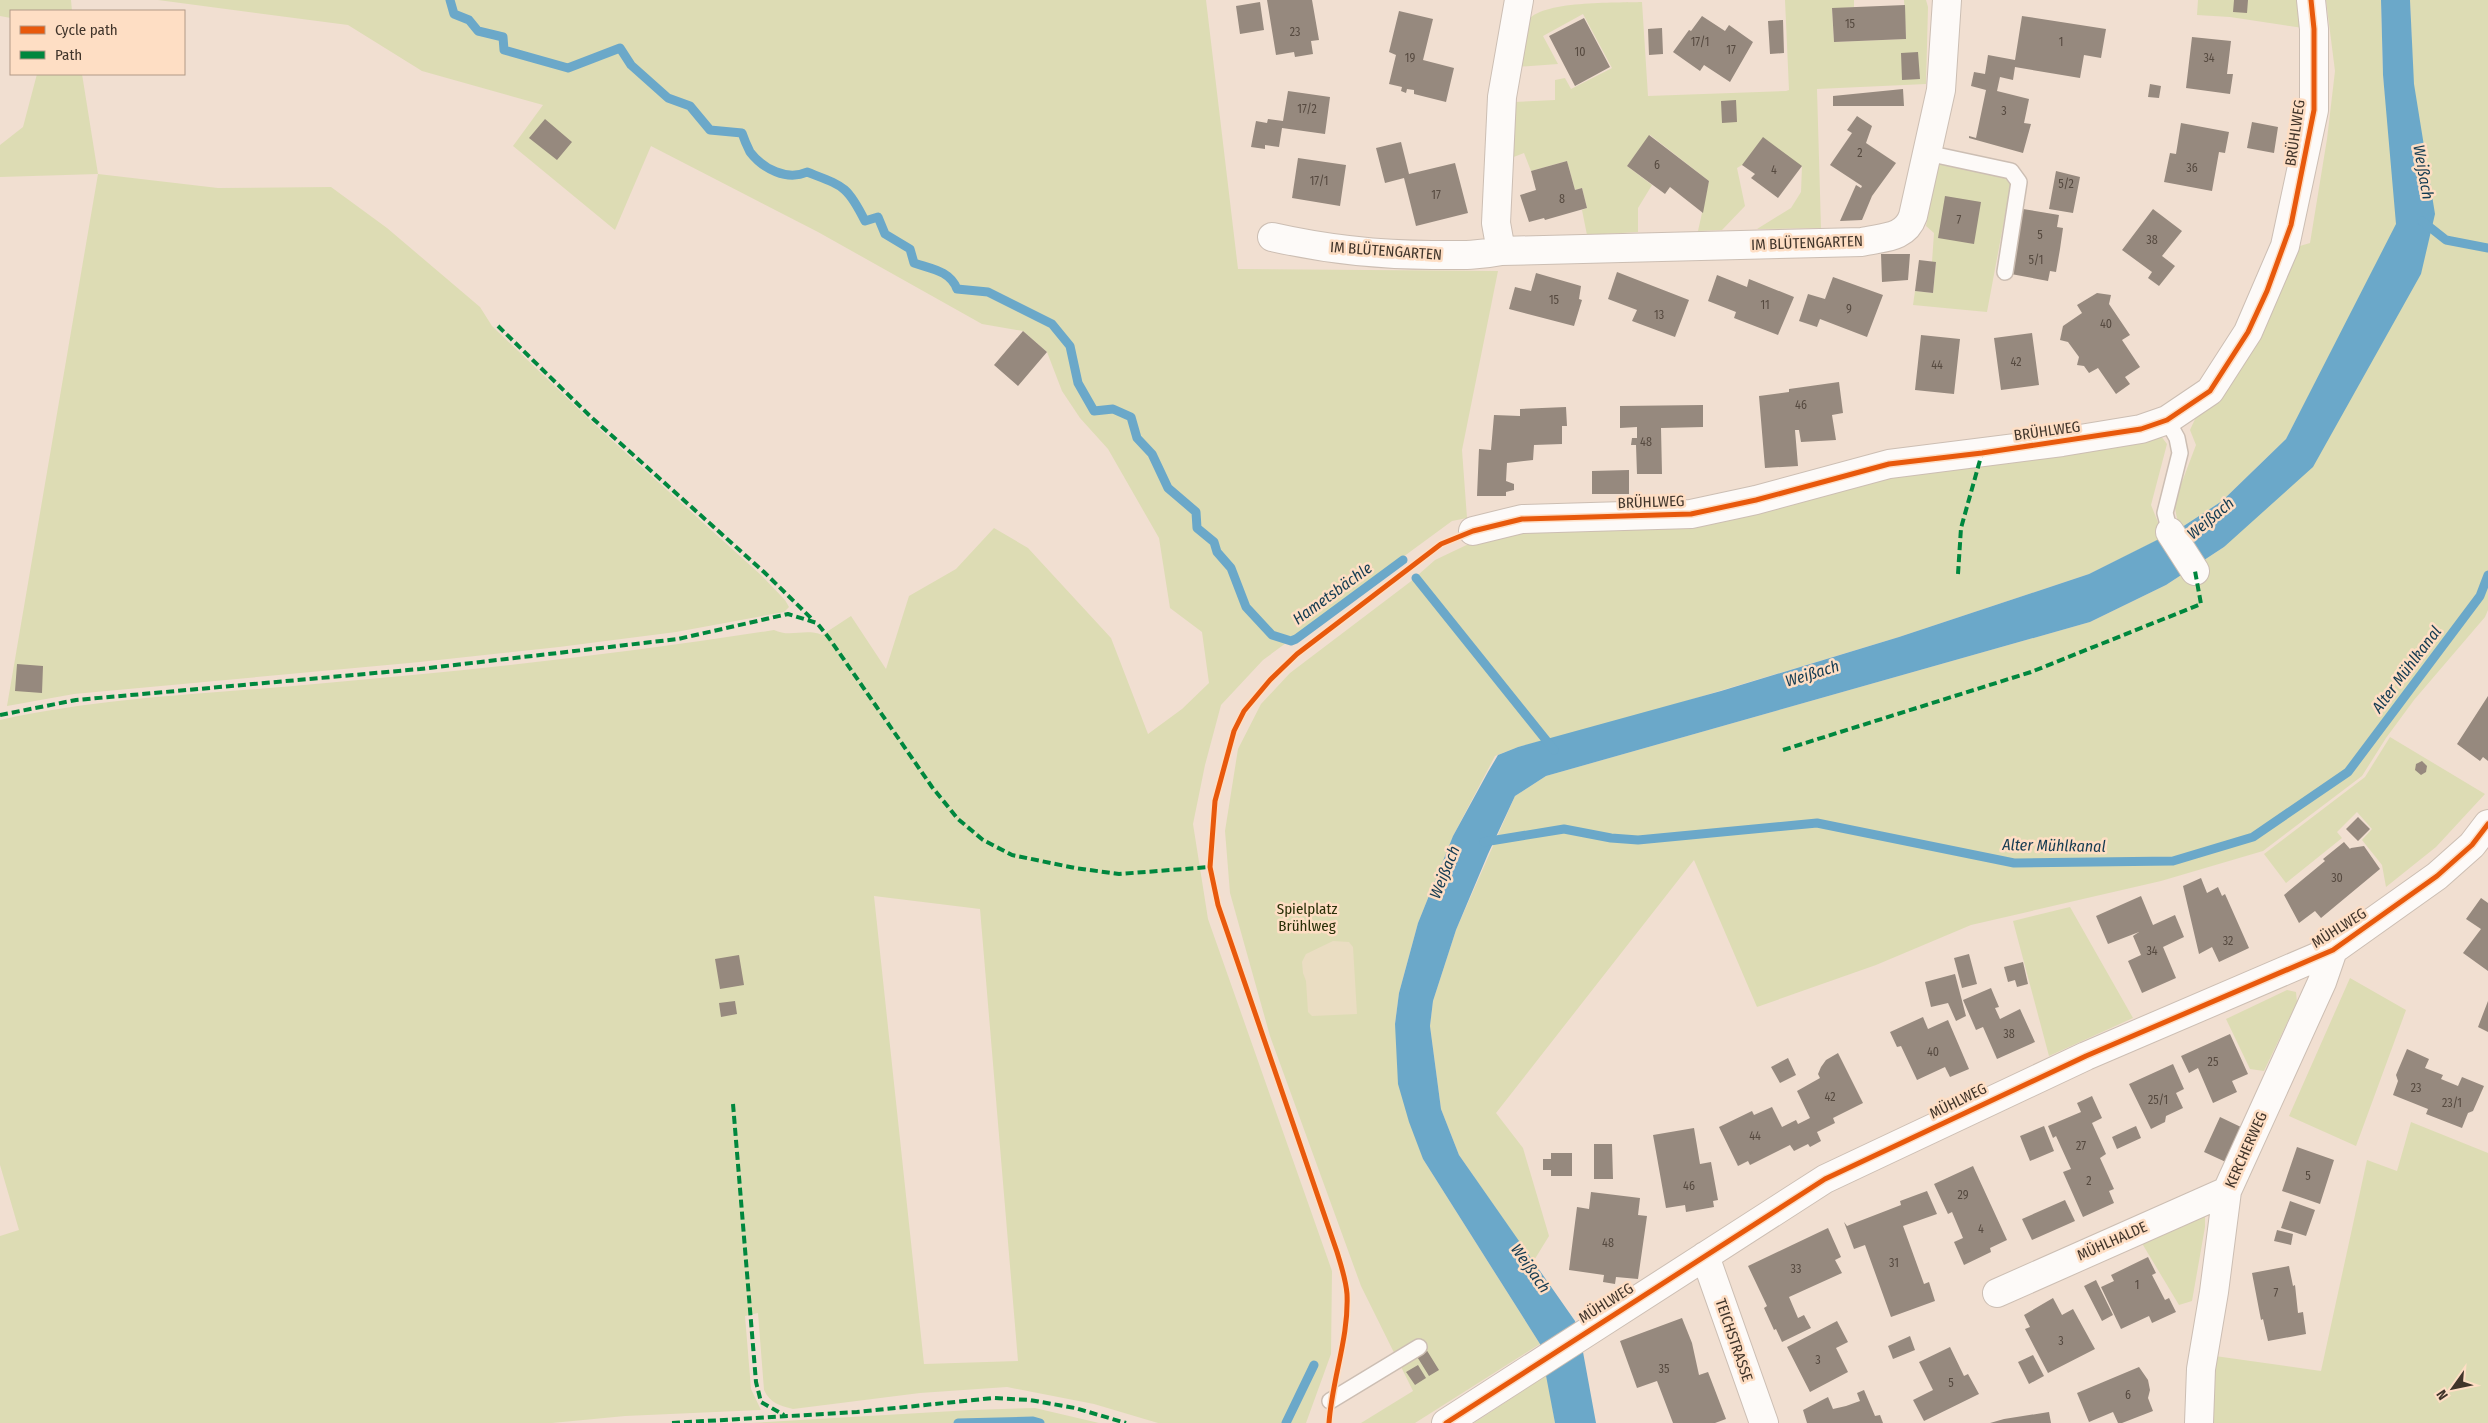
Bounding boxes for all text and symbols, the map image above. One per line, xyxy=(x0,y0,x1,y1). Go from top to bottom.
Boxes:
legend xyxy=(10,10,185,75)
house number: 15 xyxy=(1845,17,1856,31)
text: Cycle path xyxy=(55,21,118,39)
house number: 23 xyxy=(1290,25,1300,39)
house number: 17/1 xyxy=(1691,35,1709,49)
house number: 1 xyxy=(2059,35,2063,49)
house number: 17 xyxy=(1726,43,1736,57)
house number: 10 xyxy=(1575,45,1585,59)
text: Path xyxy=(55,46,82,64)
house number: 19 xyxy=(1405,51,1415,65)
house number: 34 xyxy=(2203,51,2215,65)
street label: BRÜHLWEG xyxy=(2281,99,2309,167)
house number: 17/2 xyxy=(1297,102,1317,116)
house number: 3 xyxy=(2001,104,2007,118)
water label: Weißach xyxy=(2409,143,2438,201)
house number: 2 xyxy=(1857,146,1863,160)
house number: 6 xyxy=(1654,158,1660,172)
house number: 36 xyxy=(2186,161,2198,175)
house number: 4 xyxy=(1771,163,1777,177)
house number: 17/1 xyxy=(1310,174,1328,188)
house number: 5/2 xyxy=(2058,177,2074,191)
house number: 17 xyxy=(1431,188,1441,202)
house number: 8 xyxy=(1559,192,1565,206)
house number: 7 xyxy=(1957,213,1962,227)
house number: 5 xyxy=(2037,228,2043,242)
street label: IM BLÜTENGARTEN xyxy=(1751,232,1863,254)
house number: 38 xyxy=(2146,233,2158,247)
street label: IM BLÜTENGARTEN xyxy=(1330,238,1442,264)
house number: 5/1 xyxy=(2029,253,2043,267)
house number: 15 xyxy=(1549,293,1560,307)
house number: 11 xyxy=(1760,298,1770,312)
house number: 9 xyxy=(1846,302,1852,316)
house number: 13 xyxy=(1654,308,1664,322)
house number: 40 xyxy=(2100,317,2112,331)
house number: 42 xyxy=(2011,355,2021,369)
house number: 44 xyxy=(1931,358,1943,372)
house number: 46 xyxy=(1795,398,1807,412)
street label: BRÜHLWEG xyxy=(2013,417,2081,445)
house number: 48 xyxy=(1640,435,1652,449)
street label: BRÜHLWEG xyxy=(1617,492,1685,512)
water label: Weißach xyxy=(2183,493,2238,543)
water label: Hametsbächle xyxy=(1289,558,1376,629)
water label: Alter Mühlkanal xyxy=(2367,622,2445,717)
water label: Weißach xyxy=(1783,656,1841,691)
water label: Alter Mühlkanal xyxy=(2001,835,2106,856)
water label: Weißach xyxy=(1425,843,1464,901)
house number: 30 xyxy=(2331,871,2343,885)
park label: Spielplatz Brühlweg xyxy=(1277,900,1337,935)
street label: MÜHLWEG xyxy=(2308,904,2370,952)
house number: 32 xyxy=(2223,934,2233,948)
house number: 34 xyxy=(2146,944,2158,958)
house number: 38 xyxy=(2003,1027,2015,1041)
house number: 40 xyxy=(1927,1045,1939,1059)
house number: 25 xyxy=(2208,1055,2219,1069)
street label: MÜHLWEG xyxy=(1927,1079,1989,1123)
house number: 23 xyxy=(2411,1081,2421,1095)
house number: 42 xyxy=(1825,1090,1835,1104)
house number: 25/1 xyxy=(2148,1093,2168,1107)
house number: 23/1 xyxy=(2442,1096,2462,1110)
street label: KERCHERWEG xyxy=(2221,1109,2271,1191)
house number: 44 xyxy=(1749,1129,1761,1143)
house number: 27 xyxy=(2076,1139,2086,1153)
house number: 5 xyxy=(2305,1169,2311,1183)
house number: 2 xyxy=(2086,1174,2092,1188)
house number: 46 xyxy=(1683,1179,1695,1193)
house number: 29 xyxy=(1957,1188,1969,1202)
street label: MÜHLHALDE xyxy=(2074,1218,2150,1264)
house number: 4 xyxy=(1978,1222,1984,1236)
house number: 48 xyxy=(1602,1236,1614,1250)
water label: Weißach xyxy=(1507,1240,1554,1296)
house number: 31 xyxy=(1889,1256,1899,1270)
house number: 33 xyxy=(1791,1262,1801,1276)
house number: 1 xyxy=(2135,1278,2139,1292)
street label: MÜHLWEG xyxy=(1575,1279,1637,1327)
house number: 7 xyxy=(2274,1286,2279,1300)
street label: TEICHSTRASSE xyxy=(1711,1296,1757,1384)
house number: 3 xyxy=(2058,1334,2064,1348)
house number: 3 xyxy=(1815,1353,1821,1367)
house number: 35 xyxy=(1659,1362,1670,1376)
north arrow xyxy=(2428,1363,2478,1413)
house number: 5 xyxy=(1948,1376,1954,1390)
text: N xyxy=(2433,1387,2452,1403)
house number: 6 xyxy=(2125,1388,2131,1402)

